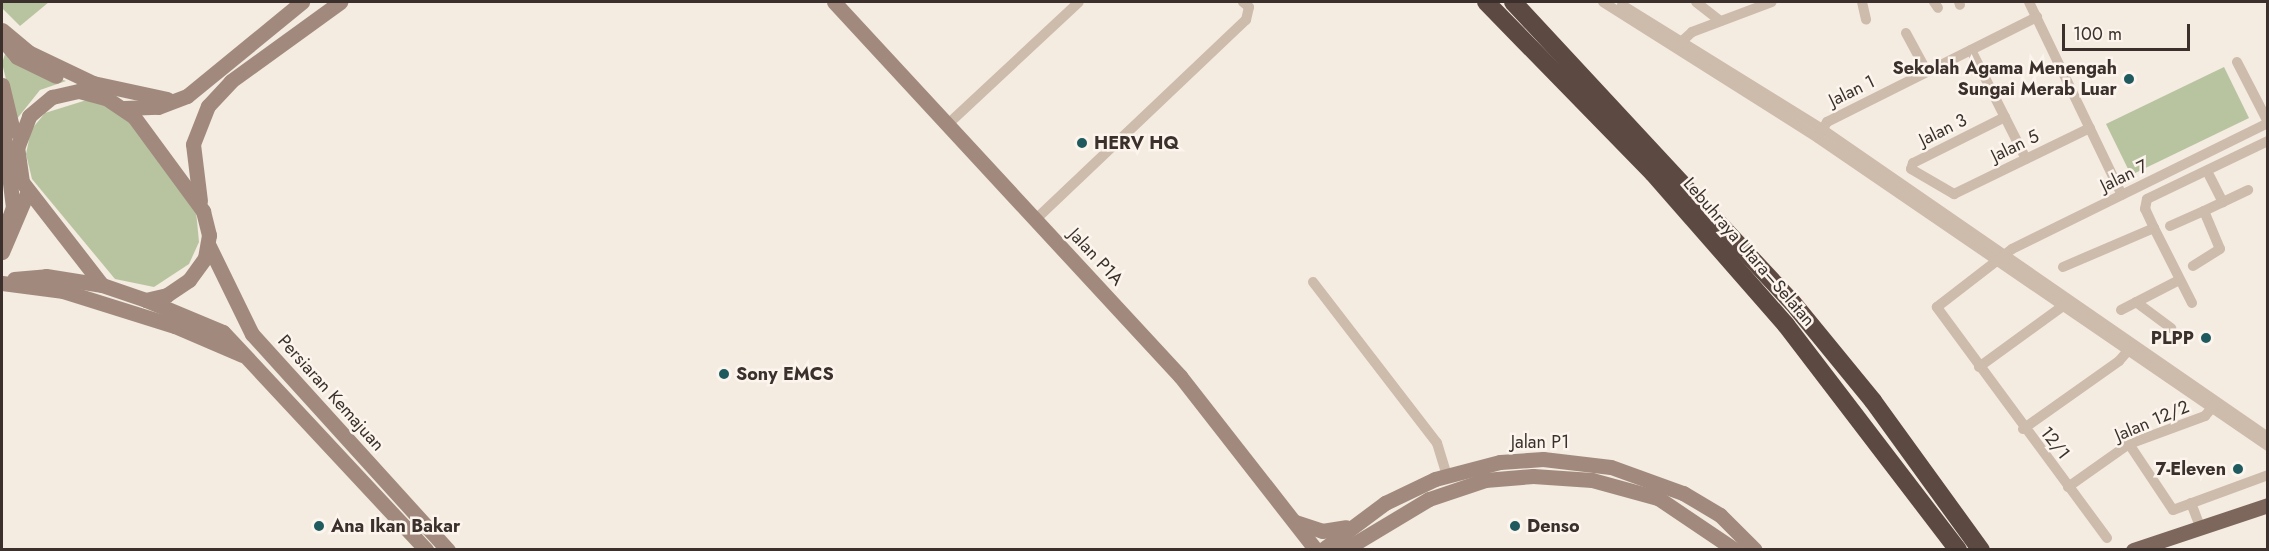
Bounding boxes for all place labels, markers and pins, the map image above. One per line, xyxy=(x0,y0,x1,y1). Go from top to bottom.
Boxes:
place label: Sekolah Agama Menengah Sungai Merab Luar xyxy=(1892,58,2117,100)
marker: Sekolah Agama Menengah Sungai Merab Luar xyxy=(2122,72,2136,86)
place label: HERV HQ xyxy=(1094,132,1179,154)
marker: HERV HQ xyxy=(1075,136,1089,150)
place label: PLPP xyxy=(2151,327,2194,349)
marker: PLPP xyxy=(2199,331,2213,345)
place label: Sony EMCS xyxy=(736,363,834,385)
marker: Sony EMCS xyxy=(717,367,731,381)
place label: 7-Eleven xyxy=(2156,458,2226,480)
marker: 7-Eleven xyxy=(2231,462,2245,476)
place label: Ana Ikan Bakar xyxy=(331,515,460,537)
place label: Denso xyxy=(1527,515,1580,537)
marker: Ana Ikan Bakar xyxy=(312,519,326,533)
marker: Denso xyxy=(1508,519,1522,533)

